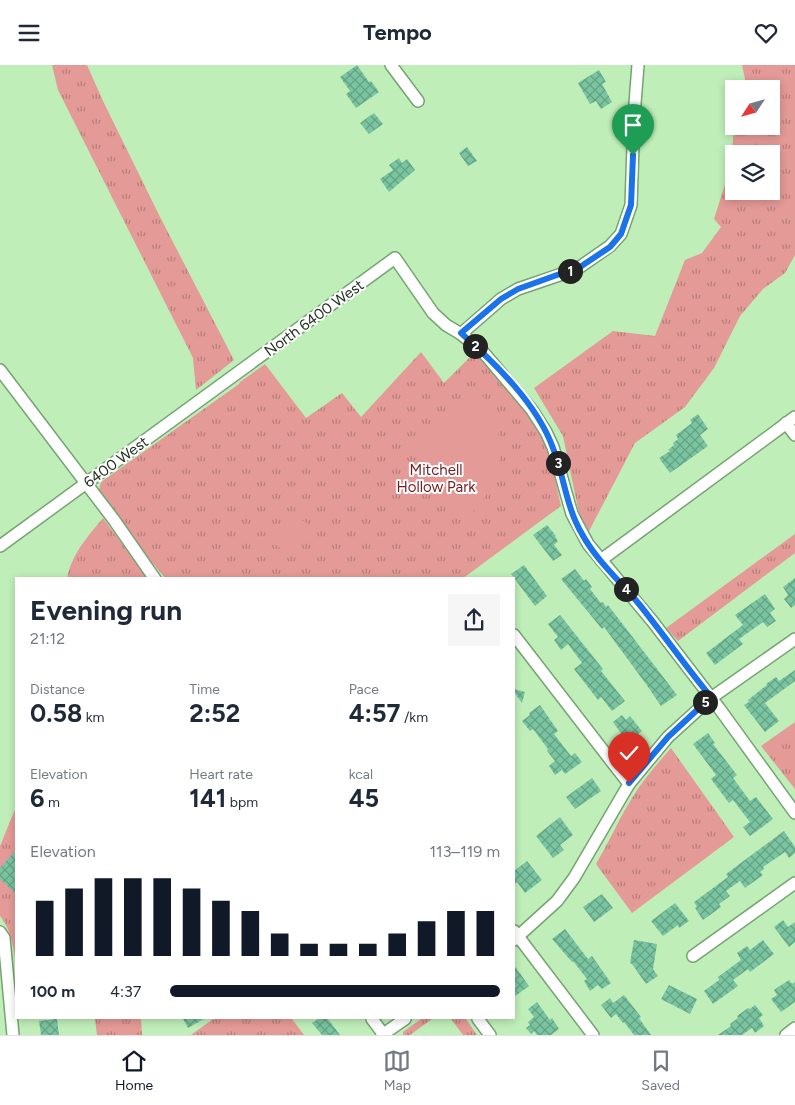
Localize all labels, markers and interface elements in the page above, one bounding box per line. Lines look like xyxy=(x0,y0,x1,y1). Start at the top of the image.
icon: menu xyxy=(15,19,43,47)
text: Tempo xyxy=(363,19,432,46)
icon: heart xyxy=(752,19,780,47)
north arrow xyxy=(725,80,780,135)
map controls xyxy=(725,80,780,200)
pin xyxy=(612,104,654,155)
icon: arrive xyxy=(619,111,647,139)
button: layers xyxy=(725,145,780,200)
pin: 1 xyxy=(558,259,582,283)
text: 1 xyxy=(568,263,573,280)
street label: North 6400 West xyxy=(261,276,367,360)
pin: 2 xyxy=(462,333,488,359)
text: 2 xyxy=(471,338,480,355)
street label: 6400 West xyxy=(80,432,152,491)
pin: 3 xyxy=(546,451,570,475)
text: 3 xyxy=(555,455,562,472)
park label: Mitchell Hollow Park xyxy=(396,461,476,496)
pin: 4 xyxy=(614,577,638,601)
text: 4 xyxy=(622,581,631,598)
text: Evening run xyxy=(30,593,182,627)
button: share xyxy=(448,594,500,646)
text: 21:12 xyxy=(30,629,65,648)
text: Distance xyxy=(30,681,85,698)
text: Time xyxy=(189,681,220,698)
text: Pace xyxy=(349,681,379,698)
pin: 5 xyxy=(692,689,718,715)
text: 5 xyxy=(701,694,710,711)
text: 0.58 xyxy=(30,698,82,728)
text: 2:52 xyxy=(189,698,240,728)
text: 4:57 xyxy=(349,698,400,728)
text: km xyxy=(82,709,104,726)
text: /km xyxy=(400,709,428,726)
pin xyxy=(608,732,650,783)
icon: check xyxy=(615,739,643,767)
text: Elevation xyxy=(30,766,88,783)
text: Heart rate xyxy=(189,766,253,783)
text: kcal xyxy=(349,766,373,783)
text: 6 xyxy=(30,783,45,813)
text: 141 xyxy=(189,783,226,813)
text: 45 xyxy=(349,783,379,813)
text: m xyxy=(45,794,60,811)
text: bpm xyxy=(226,794,258,811)
text: Elevation xyxy=(30,842,96,861)
text: 113–119 m xyxy=(429,842,500,861)
text: 100 m xyxy=(30,982,75,1001)
text: 4:37 xyxy=(110,982,141,1001)
tab: Home xyxy=(115,1047,153,1094)
tab: Map xyxy=(383,1047,411,1094)
tab: Saved xyxy=(641,1047,680,1094)

